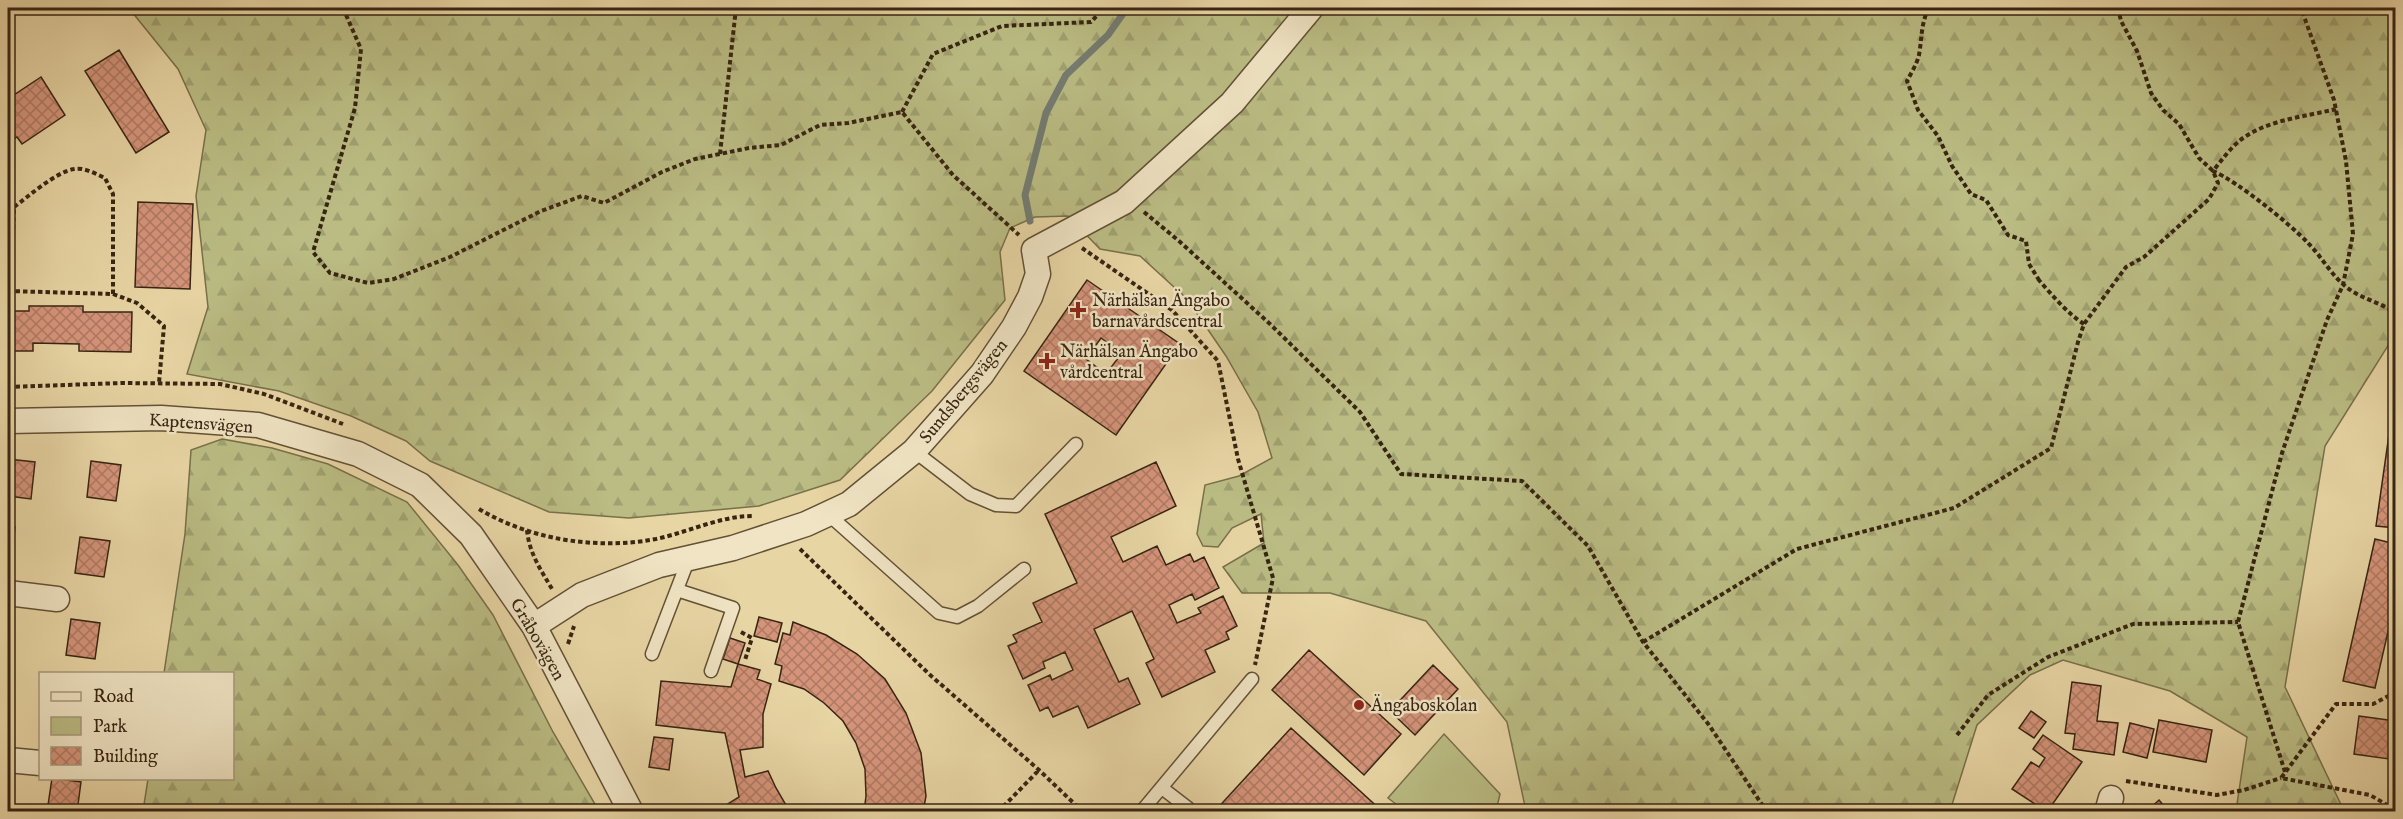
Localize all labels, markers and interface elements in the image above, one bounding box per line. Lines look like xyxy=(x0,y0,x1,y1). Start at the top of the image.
place label: Närhälsan Ängabo barnavårdscentral xyxy=(1092,289,1230,334)
marker: Närhälsan Ängabo barnavårdscentral xyxy=(1069,301,1087,319)
street label: Sundsbergsvägen xyxy=(915,335,1014,449)
place label: Närhälsan Ängabo vårdcentral xyxy=(1060,340,1198,385)
marker: Närhälsan Ängabo vårdcentral xyxy=(1038,352,1056,370)
street label: Kaptensvägen xyxy=(148,409,254,440)
street label: Gråbovägen xyxy=(504,595,570,685)
legend xyxy=(39,672,234,780)
text: Road xyxy=(93,686,134,709)
place label: Ängaboskolan xyxy=(1370,694,1478,718)
marker: Ängaboskolan xyxy=(1352,698,1366,712)
text: Park xyxy=(93,716,128,739)
text: Building xyxy=(93,746,158,769)

